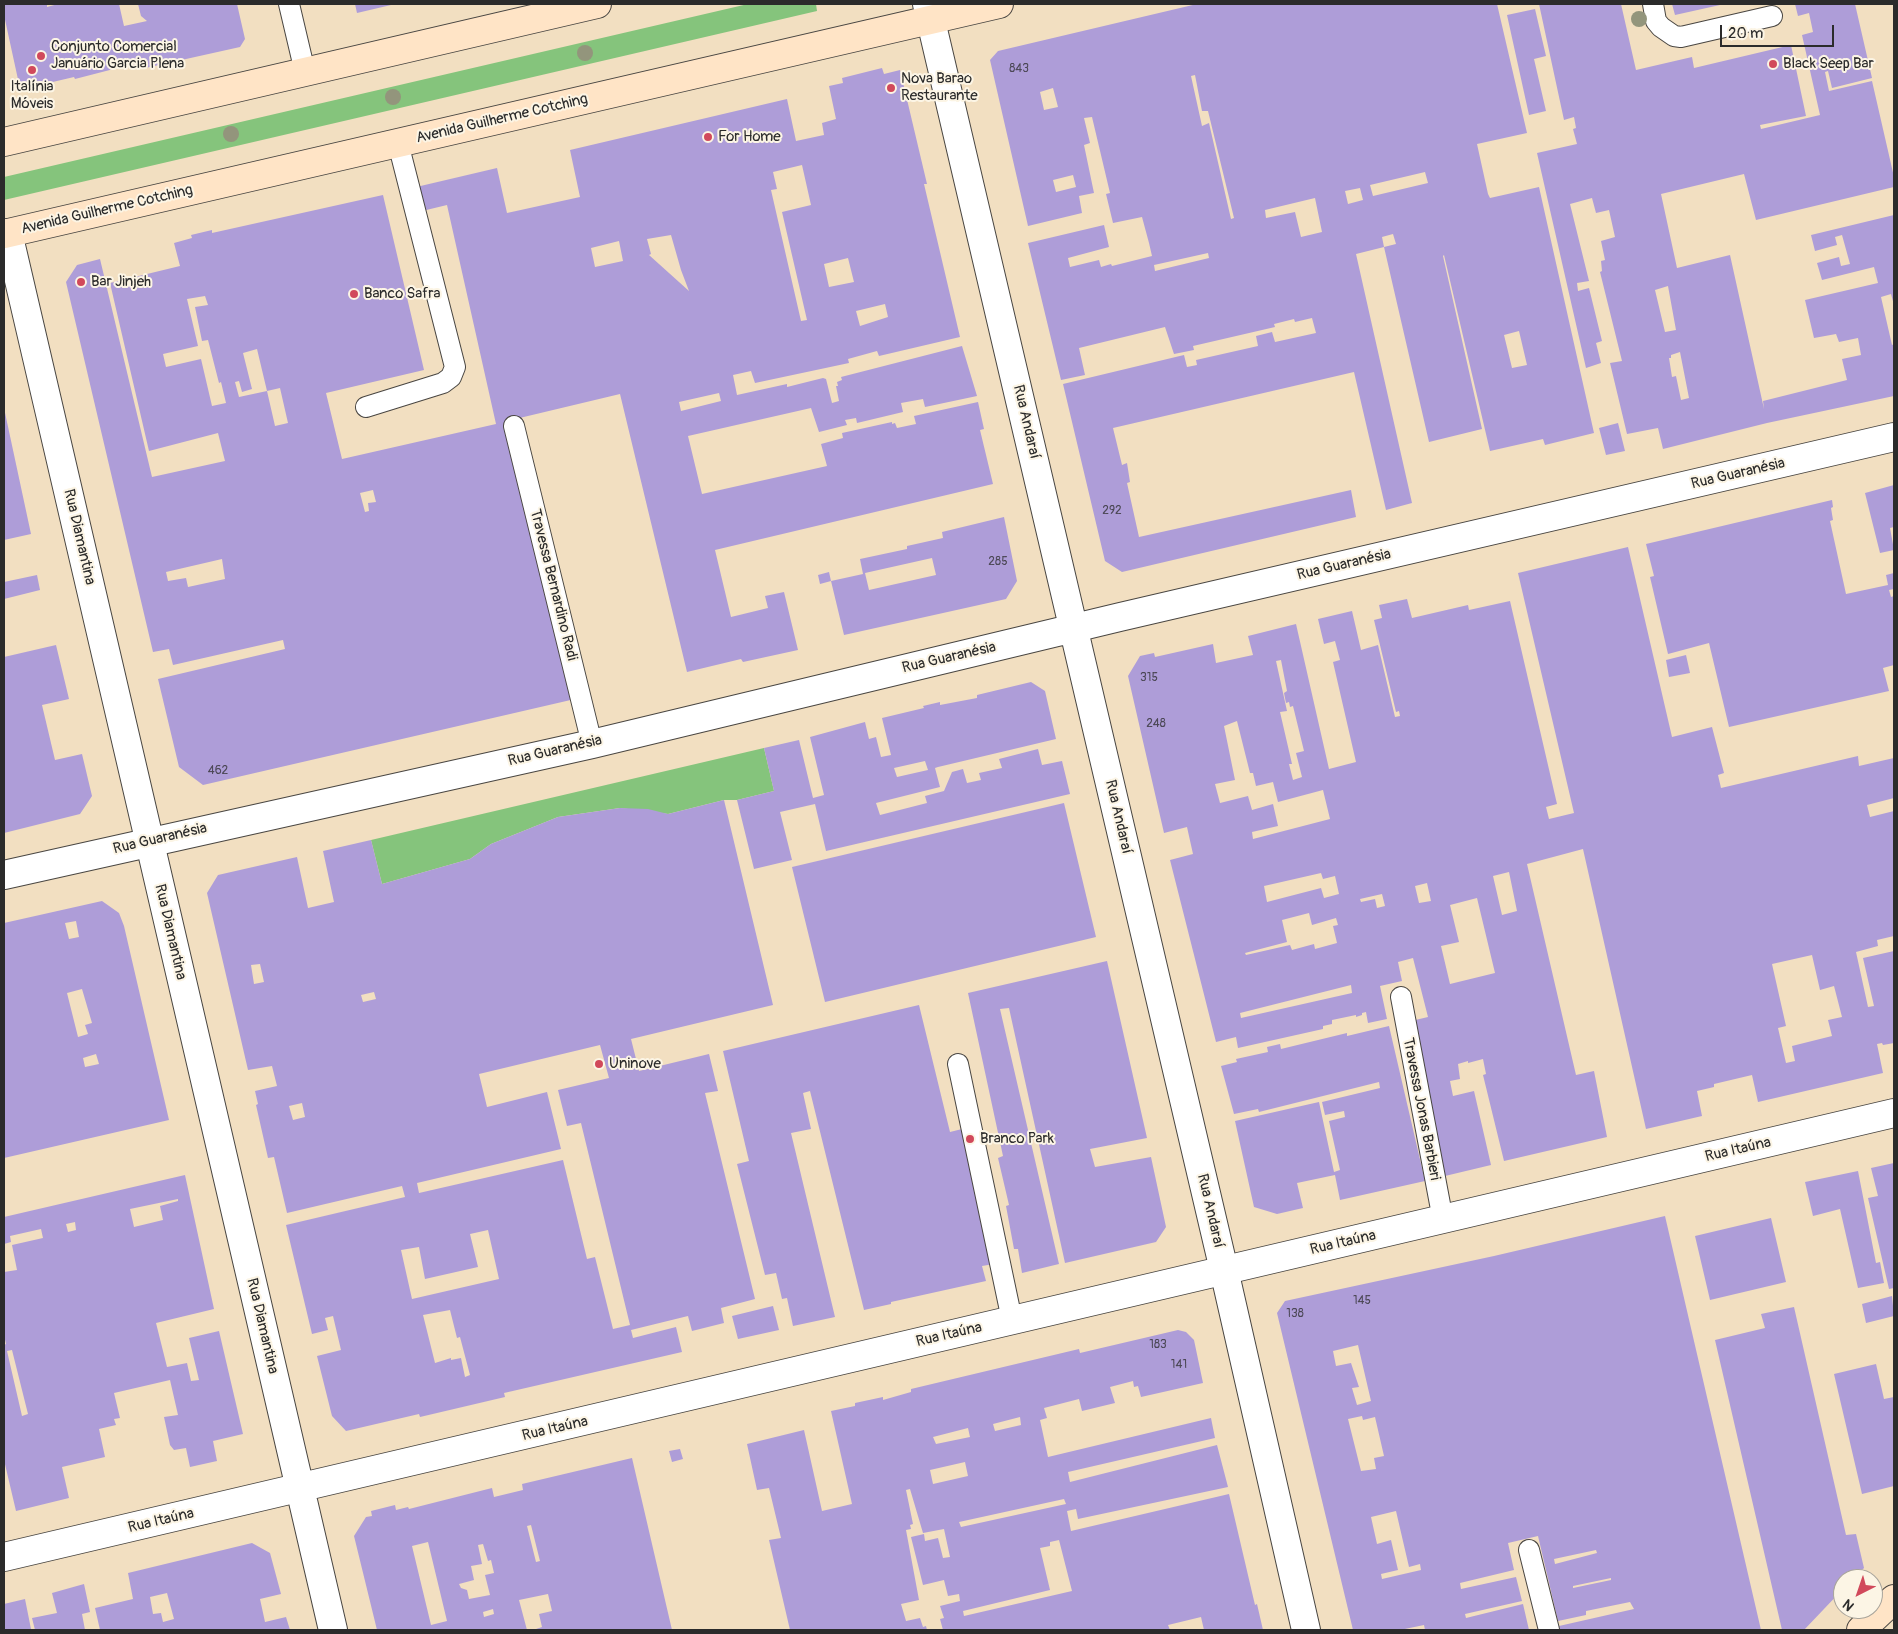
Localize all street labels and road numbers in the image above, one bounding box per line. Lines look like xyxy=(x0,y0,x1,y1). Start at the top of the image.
street label: Avenida Guilherme Cotching xyxy=(414,90,590,148)
street label: Avenida Guilherme Cotching xyxy=(19,181,195,239)
street label: Rua Andaraí xyxy=(1009,383,1043,461)
street label: Rua Guaranésia xyxy=(1689,454,1787,494)
street label: Rua Diamantina xyxy=(59,487,99,587)
street label: Travessa Bernardino Radi xyxy=(525,507,581,663)
street label: Rua Guaranésia xyxy=(1295,545,1393,585)
street label: Rua Guaranésia xyxy=(900,638,998,678)
street label: Rua Guaranésia xyxy=(506,731,604,771)
street label: Rua Andaraí xyxy=(1101,778,1135,856)
street label: Rua Guaranésia xyxy=(111,819,209,859)
street label: Rua Diamantina xyxy=(150,882,190,982)
street label: Travessa Jonas Barbieri xyxy=(1398,1036,1444,1182)
street label: Rua Itaúna xyxy=(1703,1134,1773,1166)
street label: Rua Andaraí xyxy=(1193,1172,1227,1250)
street label: Rua Itaúna xyxy=(1308,1227,1378,1259)
street label: Rua Diamantina xyxy=(242,1276,282,1376)
street label: Rua Itaúna xyxy=(914,1319,984,1351)
street label: Rua Itaúna xyxy=(520,1413,590,1445)
street label: Rua Itaúna xyxy=(126,1505,196,1537)

